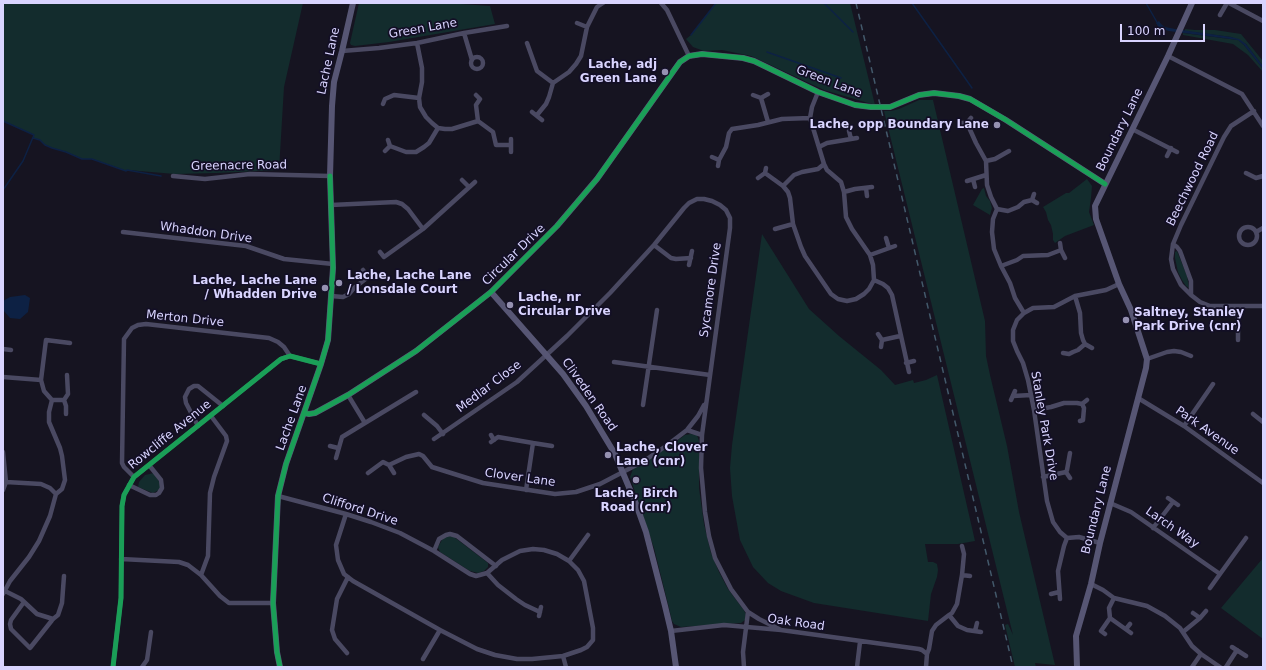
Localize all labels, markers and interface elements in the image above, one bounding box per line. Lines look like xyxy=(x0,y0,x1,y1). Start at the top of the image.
street label: Green Lane xyxy=(388,16,458,42)
scale bar xyxy=(1122,16,1207,42)
text: 100 m xyxy=(1127,24,1165,38)
street label: Lache Lane xyxy=(315,26,343,96)
place label: Lache, adj Green Lane xyxy=(580,58,657,86)
street label: Green Lane xyxy=(794,63,864,101)
marker: Lache, adj Green Lane xyxy=(660,67,670,77)
street label: Boundary Lane xyxy=(1094,86,1146,174)
place label: Lache, opp Boundary Lane xyxy=(810,118,989,132)
marker: Lache, opp Boundary Lane xyxy=(992,120,1002,130)
street label: Beechwood Road xyxy=(1164,129,1222,229)
street label: Greenacre Road xyxy=(191,158,287,174)
street label: Whaddon Drive xyxy=(159,219,253,247)
street label: Circular Drive xyxy=(480,221,548,289)
street label: Sycamore Drive xyxy=(697,242,725,338)
place label: Lache, Lache Lane / Lonsdale Court xyxy=(347,269,471,297)
place label: Lache, Lache Lane / Whadden Drive xyxy=(193,274,317,302)
marker: Lache, Lache Lane / Lonsdale Court xyxy=(334,278,344,288)
marker: Lache, Lache Lane / Whadden Drive xyxy=(320,283,330,293)
place label: Lache, nr Circular Drive xyxy=(518,291,611,319)
marker: Lache, nr Circular Drive xyxy=(505,300,515,310)
place label: Saltney, Stanley Park Drive (cnr) xyxy=(1134,306,1244,334)
street label: Merton Drive xyxy=(145,308,225,330)
marker: Saltney, Stanley Park Drive (cnr) xyxy=(1121,315,1131,325)
street label: Cliveden Road xyxy=(558,356,620,434)
street label: Medlar Close xyxy=(454,358,524,416)
street label: Stanley Park Drive xyxy=(1027,370,1061,482)
street label: Lache Lane xyxy=(274,383,310,453)
street label: Rowcliffe Avenue xyxy=(126,397,214,473)
street label: Park Avenue xyxy=(1172,404,1242,458)
place label: Lache, Clover Lane (cnr) xyxy=(616,441,707,469)
marker: Lache, Clover Lane (cnr) xyxy=(603,450,613,460)
street label: Boundary Lane xyxy=(1079,464,1115,556)
street label: Clover Lane xyxy=(484,466,556,490)
marker: Lache, Birch Road (cnr) xyxy=(631,475,641,485)
place label: Lache, Birch Road (cnr) xyxy=(594,487,678,515)
street label: Clifford Drive xyxy=(320,491,400,529)
street label: Larch Way xyxy=(1142,504,1202,552)
street label: Oak Road xyxy=(766,612,826,634)

